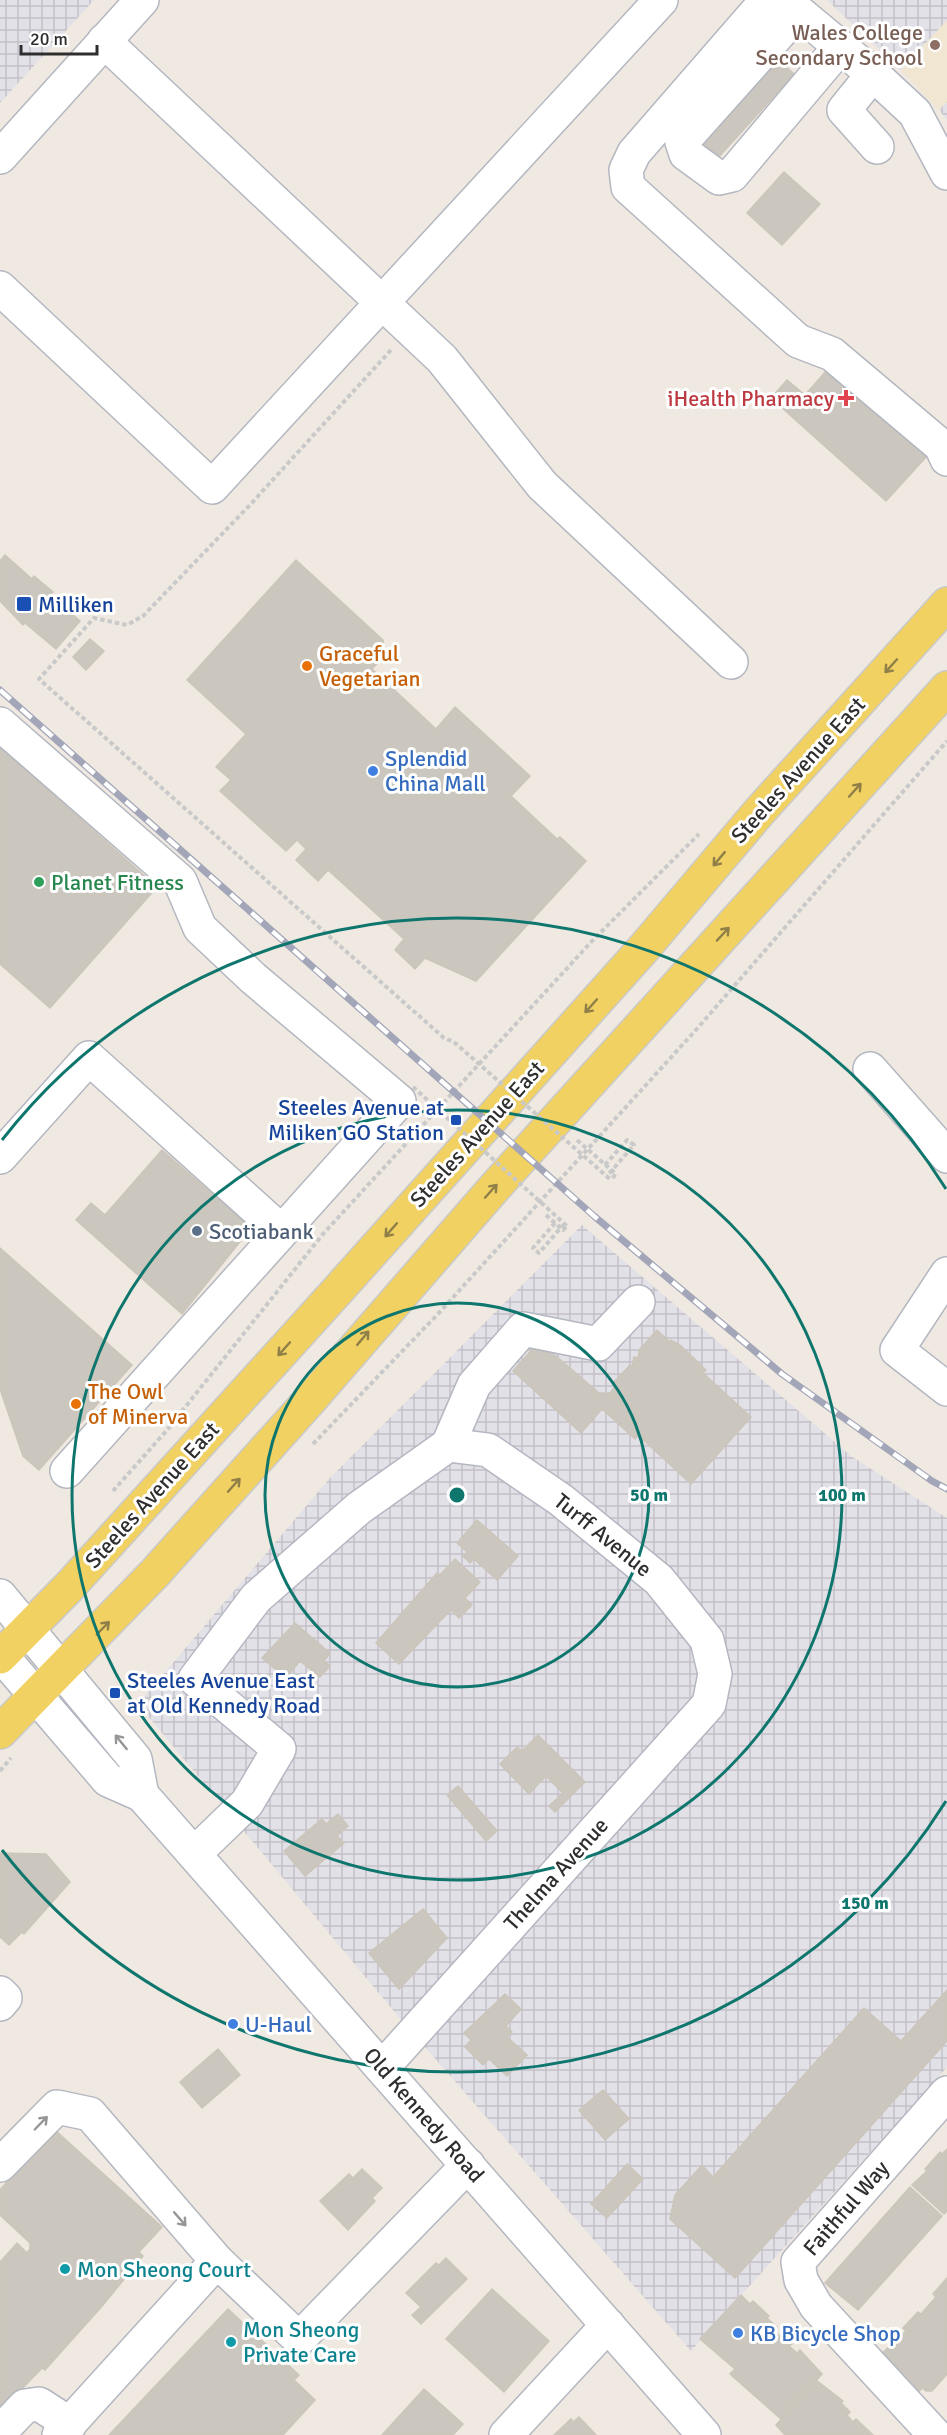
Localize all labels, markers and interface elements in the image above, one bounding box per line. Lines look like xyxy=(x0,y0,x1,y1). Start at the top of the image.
scale bar xyxy=(21,18,98,56)
place label: Wales College Secondary School xyxy=(756,19,923,71)
text: 20 m xyxy=(30,28,68,50)
marker: Wales College Secondary School xyxy=(928,38,942,52)
place label: iHealth Pharmacy xyxy=(667,385,835,412)
marker: iHealth Pharmacy xyxy=(839,391,853,405)
place label: Milliken xyxy=(38,591,114,618)
marker: Milliken xyxy=(15,595,33,613)
place label: Graceful Vegetarian xyxy=(319,640,421,692)
marker: Graceful Vegetarian xyxy=(300,659,314,673)
one-way arrow xyxy=(884,659,898,674)
street label: Steeles Avenue East xyxy=(725,691,871,849)
place label: Splendid China Mall xyxy=(385,745,486,797)
marker: Splendid China Mall xyxy=(366,764,380,778)
one-way arrow xyxy=(847,782,862,797)
one-way arrow xyxy=(713,851,726,867)
place label: Planet Fitness xyxy=(51,869,184,896)
marker: Planet Fitness xyxy=(32,875,46,889)
one-way arrow xyxy=(716,926,730,941)
one-way arrow xyxy=(584,998,598,1013)
street label: Steeles Avenue East xyxy=(404,1055,550,1213)
place label: Steeles Avenue at Miliken GO Station xyxy=(268,1094,444,1146)
marker: Steeles Avenue at Miliken GO Station xyxy=(449,1113,463,1127)
one-way arrow xyxy=(484,1184,498,1199)
place label: Scotiabank xyxy=(209,1218,313,1245)
one-way arrow xyxy=(385,1221,399,1237)
marker: Scotiabank xyxy=(190,1224,204,1238)
one-way arrow xyxy=(356,1331,370,1346)
one-way arrow xyxy=(277,1342,292,1357)
place label: The Owl of Minerva xyxy=(88,1378,188,1430)
marker: The Owl of Minerva xyxy=(69,1397,83,1411)
street label: Steeles Avenue East xyxy=(79,1416,225,1574)
one-way arrow xyxy=(227,1477,241,1492)
text: 50 m xyxy=(630,1484,668,1506)
text: 100 m xyxy=(818,1484,866,1506)
centre of rings xyxy=(447,1485,467,1505)
street label: Turff Avenue xyxy=(549,1488,657,1582)
one-way arrow xyxy=(95,1621,110,1636)
place label: Steeles Avenue East at Old Kennedy Road xyxy=(127,1667,320,1719)
marker: Steeles Avenue East at Old Kennedy Road xyxy=(108,1686,122,1700)
one-way arrow xyxy=(115,1735,128,1751)
street label: Thelma Avenue xyxy=(498,1812,614,1936)
text: 150 m xyxy=(841,1892,889,1914)
place label: U-Haul xyxy=(245,2011,312,2038)
marker: U-Haul xyxy=(226,2017,240,2031)
street label: Old Kennedy Road xyxy=(358,2042,490,2188)
one-way arrow xyxy=(34,2116,48,2131)
street label: Faithful Way xyxy=(797,2154,895,2261)
one-way arrow xyxy=(174,2211,187,2227)
place label: Mon Sheong Court xyxy=(77,2256,251,2283)
marker: Mon Sheong Court xyxy=(58,2262,72,2276)
place label: Mon Sheong Private Care xyxy=(243,2316,359,2368)
place label: KB Bicycle Shop xyxy=(750,2320,901,2347)
marker: KB Bicycle Shop xyxy=(731,2326,745,2340)
marker: Mon Sheong Private Care xyxy=(224,2335,238,2349)

